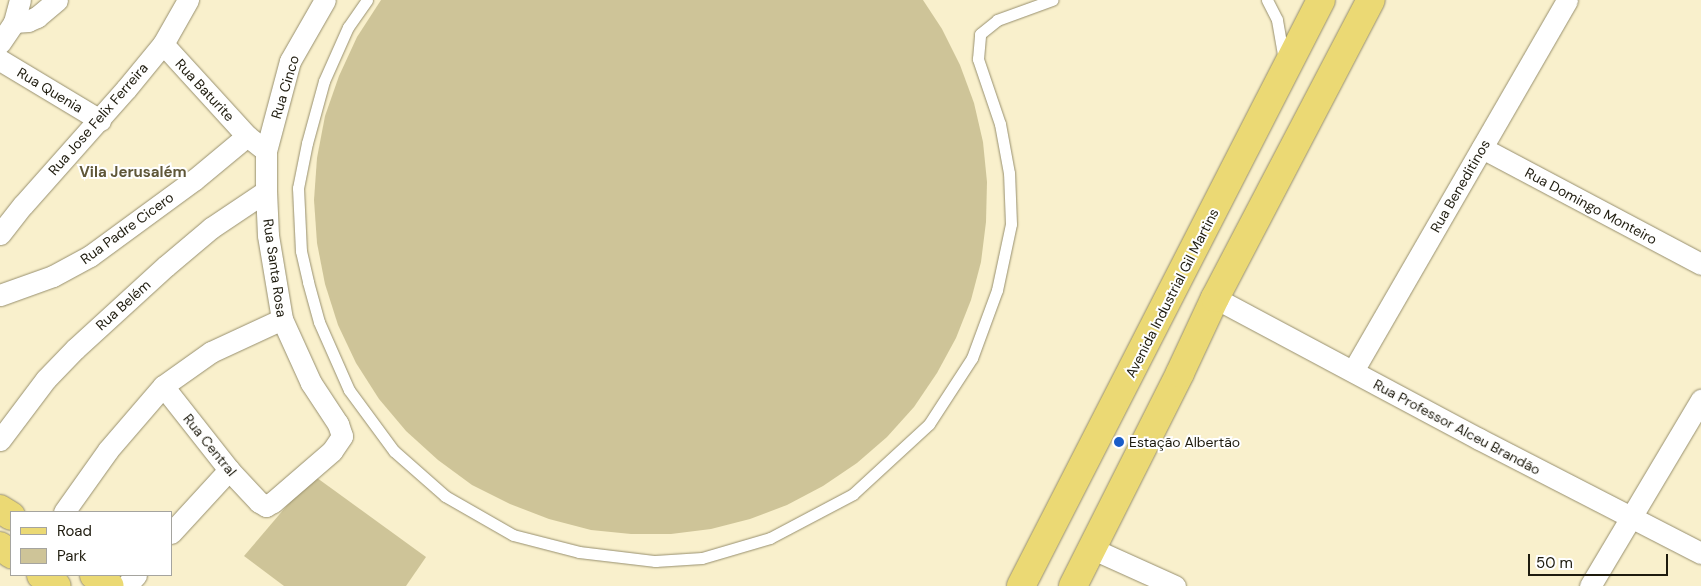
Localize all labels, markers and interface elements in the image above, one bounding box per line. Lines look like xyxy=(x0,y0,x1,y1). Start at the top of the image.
street label: Rua Cinco xyxy=(267,53,303,121)
street label: Rua Baturite xyxy=(172,55,238,125)
street label: Rua Jose Felix Ferreira xyxy=(45,59,151,179)
street label: Rua Quenia xyxy=(14,64,86,116)
street label: Rua Beneditinos xyxy=(1427,137,1493,235)
district label: Vila Jerusalém xyxy=(79,164,187,182)
street label: Rua Domingo Monteiro xyxy=(1522,164,1660,248)
street label: Rua Padre Cicero xyxy=(77,189,177,267)
street label: Avenida Industrial Gil Martins xyxy=(1122,206,1222,380)
street label: Rua Santa Rosa xyxy=(260,218,290,318)
street label: Rua Belém xyxy=(92,276,154,334)
street label: Rua Professor Alceu Brandão xyxy=(1371,376,1543,478)
street label: Rua Central xyxy=(180,411,240,479)
place label: Estação Albertão xyxy=(1129,434,1240,450)
marker: Estação Albertão xyxy=(1113,436,1125,448)
legend xyxy=(10,511,172,576)
text: Road xyxy=(57,521,92,541)
scale bar xyxy=(1531,544,1671,576)
text: Park xyxy=(57,546,87,566)
text: 50 m xyxy=(1536,553,1573,573)

